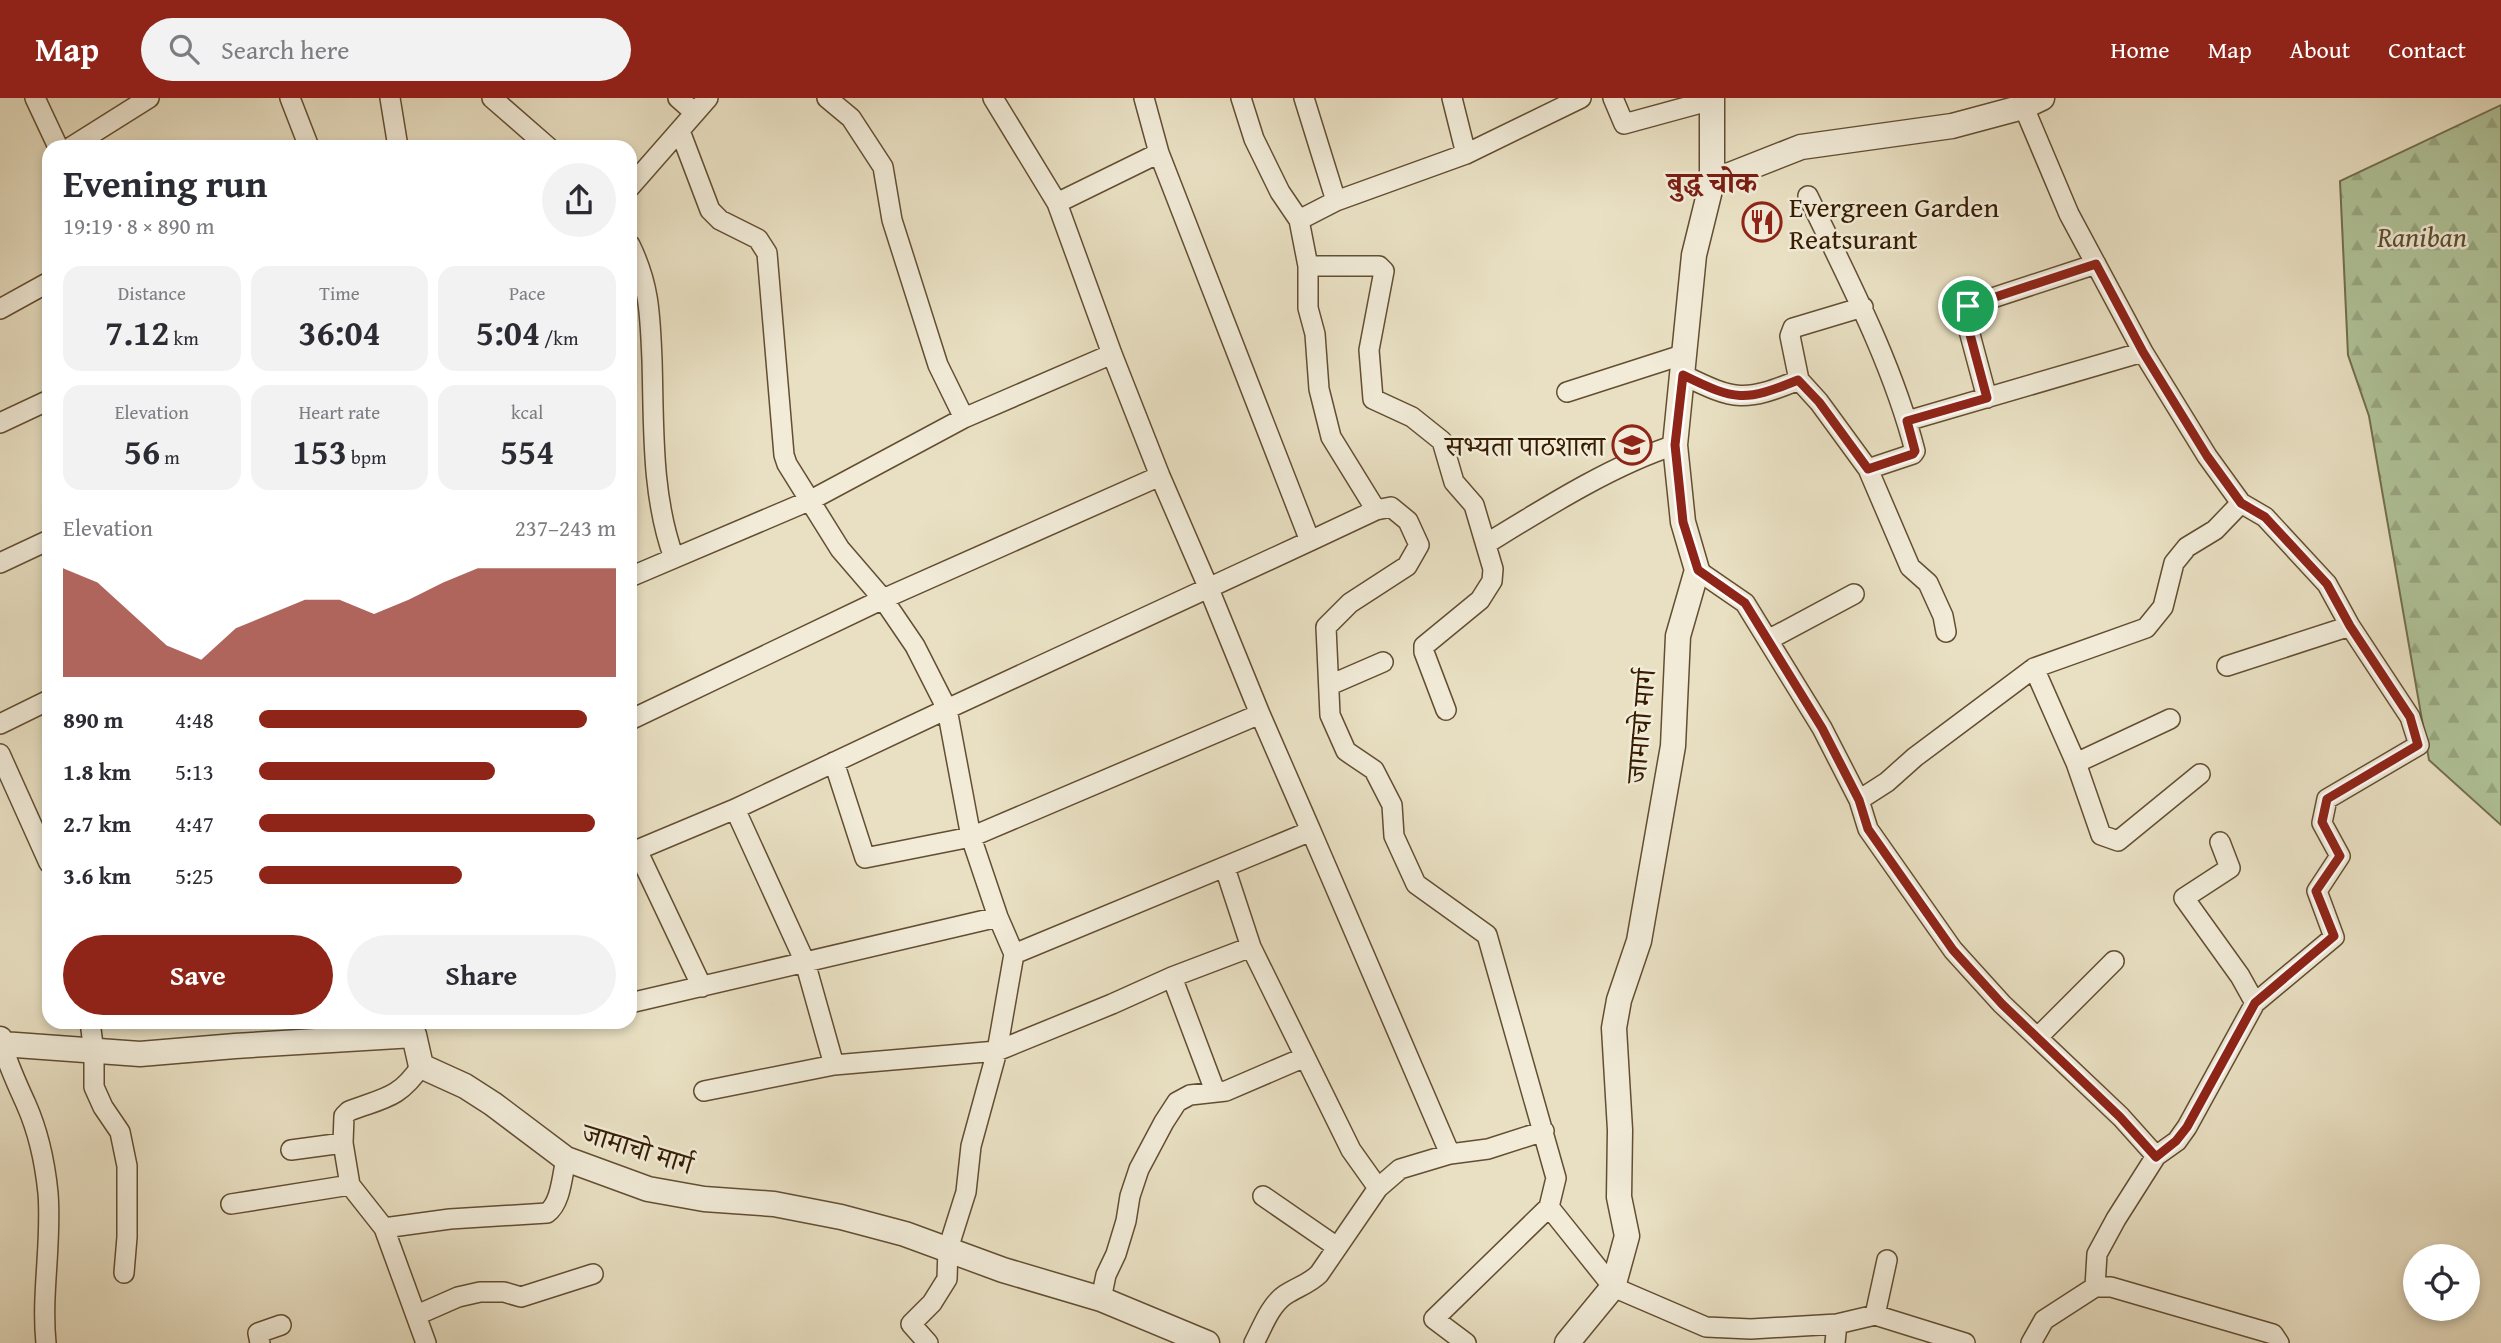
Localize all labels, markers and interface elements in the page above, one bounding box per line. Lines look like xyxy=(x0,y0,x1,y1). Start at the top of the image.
search box xyxy=(141,18,631,81)
text: Map xyxy=(35,25,99,73)
icon: search xyxy=(165,30,203,68)
text: Search here xyxy=(221,30,349,69)
text: Home xyxy=(2111,32,2170,67)
text: Map xyxy=(2208,32,2252,67)
text: About xyxy=(2290,32,2350,67)
text: Contact xyxy=(2388,32,2466,67)
text: Evening run xyxy=(63,155,267,211)
district label: बुद्ध चोक xyxy=(1665,160,1759,204)
button: share xyxy=(542,163,616,237)
place label: Evergreen Garden Reatsurant xyxy=(1789,186,1999,259)
restaurant icon: Evergreen Garden Reatsurant xyxy=(1741,201,1783,243)
text: 19:19 · 8 × 890 m xyxy=(63,209,215,242)
park label: Raniban xyxy=(2376,216,2467,257)
pin xyxy=(1938,276,1998,336)
text: Distance xyxy=(118,279,186,307)
text: Time xyxy=(319,279,360,307)
text: Pace xyxy=(509,279,545,307)
icon: arrive xyxy=(1949,287,1987,325)
text: 7.12 xyxy=(105,307,169,358)
text: 36:04 xyxy=(298,307,381,358)
text: 5:04 xyxy=(476,307,540,358)
text: km xyxy=(169,324,199,352)
text: /km xyxy=(540,324,578,352)
text: Elevation xyxy=(115,398,189,426)
text: Heart rate xyxy=(299,398,380,426)
text: kcal xyxy=(511,398,543,426)
school or university icon: सभ्यता पाठशाला xyxy=(1611,424,1653,466)
place label: सभ्यता पाठशाला xyxy=(1443,425,1607,466)
text: 56 xyxy=(124,426,160,477)
text: 153 xyxy=(292,426,347,477)
text: 554 xyxy=(500,426,554,477)
text: m xyxy=(160,443,180,471)
text: bpm xyxy=(347,443,387,471)
text: Elevation xyxy=(63,511,153,544)
text: 237–243 m xyxy=(515,511,616,544)
street label: जामाचो मार्ग xyxy=(1614,666,1666,787)
text: 890 m xyxy=(63,703,124,736)
text: 4:48 xyxy=(175,703,214,736)
text: 1.8 km xyxy=(63,755,131,788)
text: 5:13 xyxy=(175,755,214,788)
text: 2.7 km xyxy=(63,807,131,840)
text: 4:47 xyxy=(175,807,214,840)
text: 3.6 km xyxy=(63,859,131,892)
text: 5:25 xyxy=(175,859,214,892)
button: Save xyxy=(63,935,333,1015)
button: Share xyxy=(347,935,616,1015)
street label: जामाचो मार्ग xyxy=(575,1111,700,1185)
map controls xyxy=(2403,1244,2480,1321)
button: locate xyxy=(2403,1244,2480,1321)

